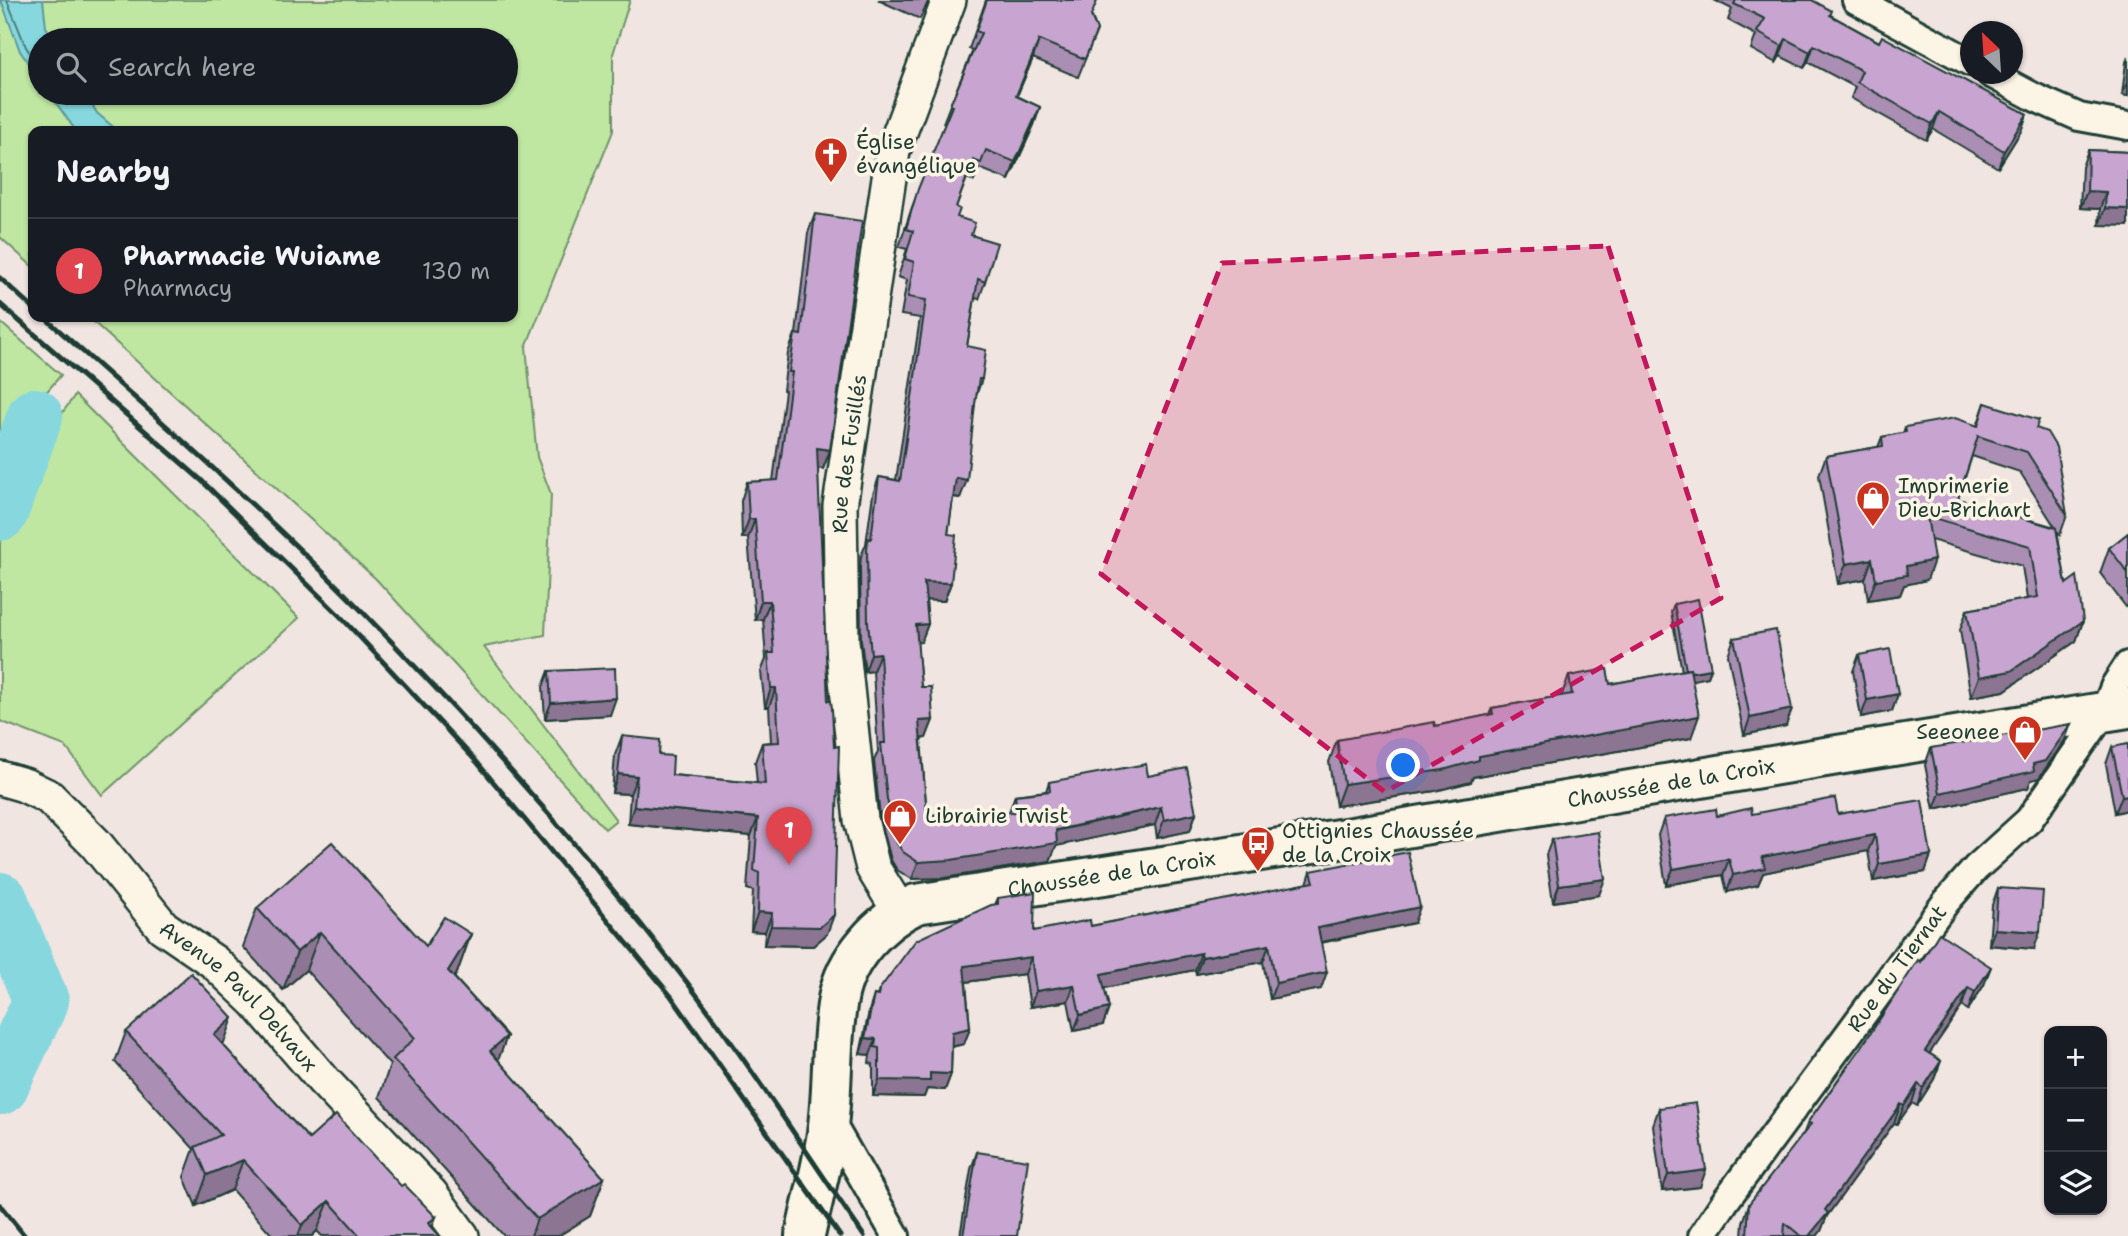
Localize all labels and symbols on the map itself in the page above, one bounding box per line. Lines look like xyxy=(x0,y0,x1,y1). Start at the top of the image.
north arrow xyxy=(1960,21,2023,84)
place label: Église évangélique xyxy=(856,127,977,180)
church icon: Église évangélique xyxy=(812,135,850,184)
street label: Rue des Fusillés xyxy=(826,372,873,534)
place label: Imprimerie Dieu-Brichart xyxy=(1898,472,2031,524)
shop icon: Imprimerie Dieu-Brichart xyxy=(1854,479,1892,528)
shop icon: Seeonee xyxy=(2006,713,2044,762)
place label: Seeonee xyxy=(1916,718,2000,746)
your location xyxy=(1386,748,1420,782)
street label: Chaussée de la Croix xyxy=(1565,752,1777,814)
shop icon: Librairie Twist xyxy=(881,797,919,846)
place label: Librairie Twist xyxy=(925,802,1069,830)
pin: 1 xyxy=(766,807,812,865)
place label: Ottignies Chaussée de la Croix xyxy=(1282,817,1474,869)
bus stop icon: Ottignies Chaussée de la Croix xyxy=(1239,824,1277,873)
street label: Chaussée de la Croix xyxy=(1006,844,1217,904)
street label: Rue du Tiernat xyxy=(1841,899,1953,1038)
street label: Avenue Paul Delvaux xyxy=(154,915,324,1078)

